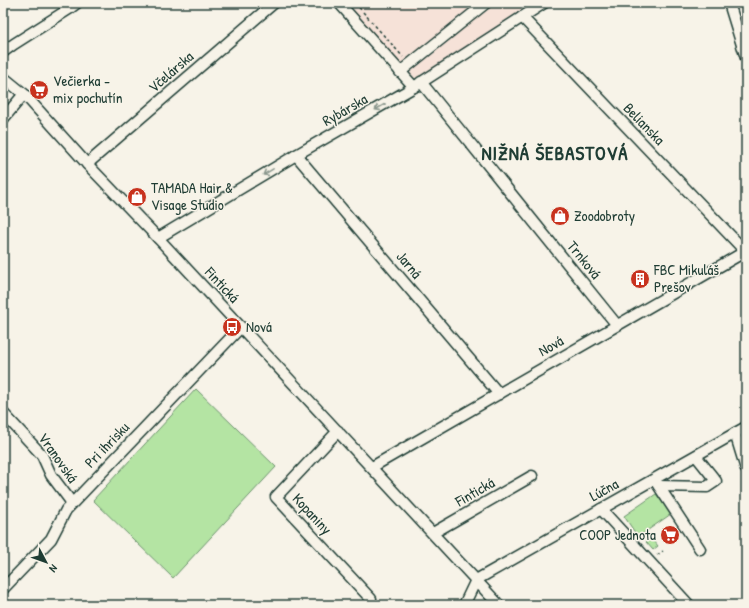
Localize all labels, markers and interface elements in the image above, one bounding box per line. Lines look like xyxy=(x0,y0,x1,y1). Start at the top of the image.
street label: Včelárska xyxy=(144,46,198,97)
place label: Večierka - mix pochutín xyxy=(53,70,123,108)
supermarket icon: Večierka - mix pochutín xyxy=(28,79,50,101)
street label: Rybárska xyxy=(318,88,371,131)
street label: Belianska xyxy=(619,98,670,150)
one-way arrow xyxy=(374,103,386,111)
district label: NIŽNÁ ŠEBASTOVÁ xyxy=(481,140,629,166)
one-way arrow xyxy=(262,169,274,177)
place label: TAMADA Hair & Visage Studio xyxy=(151,177,233,215)
shop icon: TAMADA Hair & Visage Studio xyxy=(126,186,148,208)
shop icon: Zoodobroty xyxy=(549,205,571,227)
place label: Zoodobroty xyxy=(574,205,635,226)
street label: Trnková xyxy=(562,236,606,283)
street label: Jarná xyxy=(392,246,427,283)
place label: FBC Mikuláš Prešov xyxy=(653,259,719,297)
street label: Fintická xyxy=(200,261,245,307)
building icon: FBC Mikuláš Prešov xyxy=(629,268,651,290)
bus stop icon: Nová xyxy=(221,316,243,338)
place label: Nová xyxy=(246,316,272,337)
street label: Nová xyxy=(534,330,567,361)
street label: Pri ihrisku xyxy=(79,417,134,472)
street label: Vranovská xyxy=(34,428,83,487)
street label: Fintická xyxy=(450,472,498,512)
street label: Lúčna xyxy=(586,473,622,506)
street label: Kopaniny xyxy=(288,488,337,539)
place label: COOP Jednota xyxy=(579,524,656,545)
supermarket icon: COOP Jednota xyxy=(659,524,681,546)
north arrow xyxy=(26,542,66,582)
text: N xyxy=(46,562,61,575)

